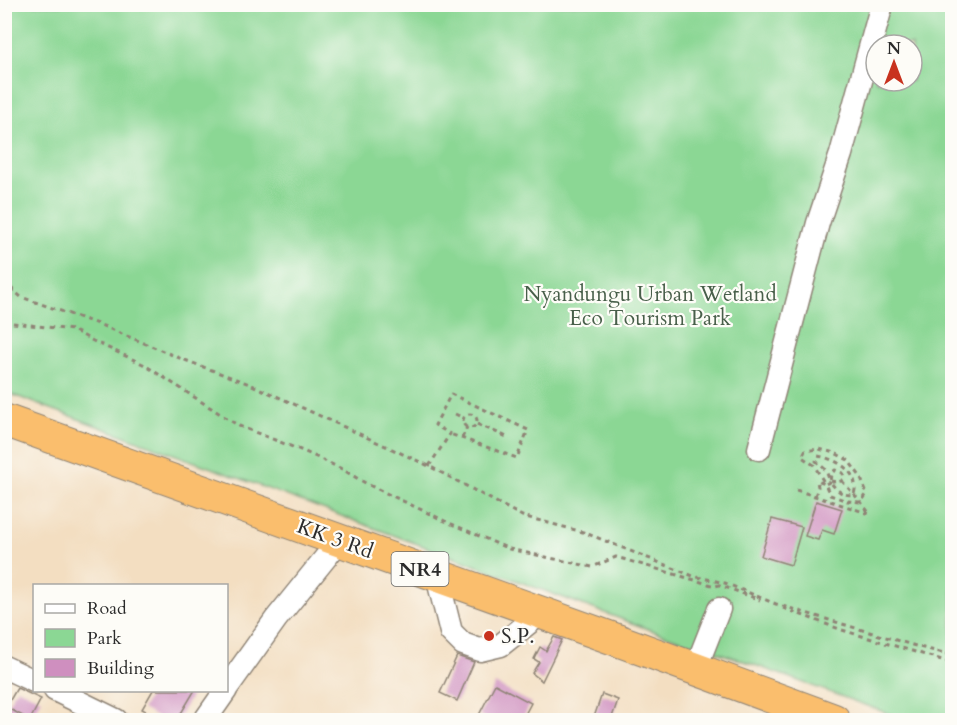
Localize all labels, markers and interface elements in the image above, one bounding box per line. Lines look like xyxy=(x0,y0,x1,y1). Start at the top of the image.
north arrow xyxy=(864,33,924,93)
text: N xyxy=(887,38,901,60)
park label: Nyandungu Urban Wetland Eco Tourism Park xyxy=(523,280,777,333)
street label: KK 3 Rd xyxy=(293,512,377,566)
road number: NR4 xyxy=(392,552,448,586)
legend xyxy=(33,584,228,692)
text: Road xyxy=(87,596,127,621)
place label: S.P. xyxy=(501,622,535,651)
text: Park xyxy=(87,626,122,651)
marker: S.P. xyxy=(482,629,496,643)
text: Building xyxy=(87,656,155,681)

